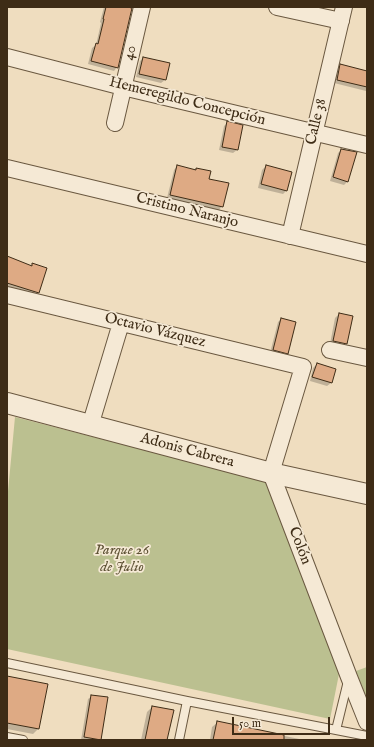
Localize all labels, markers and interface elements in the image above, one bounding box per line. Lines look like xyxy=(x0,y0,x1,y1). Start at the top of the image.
street label: 40 xyxy=(121,44,141,62)
street label: Hemeregildo Concepción xyxy=(107,74,267,130)
street label: Calle 38 xyxy=(303,97,331,147)
street label: Cristino Naranjo xyxy=(134,190,240,232)
street label: Octavio Vázquez xyxy=(103,310,207,352)
street label: Adonis Cabrera xyxy=(138,430,236,472)
street label: Colón xyxy=(284,525,314,567)
park label: Parque 26 de Julio xyxy=(95,542,149,577)
scale bar xyxy=(234,709,332,735)
text: 50 m xyxy=(239,716,261,731)

